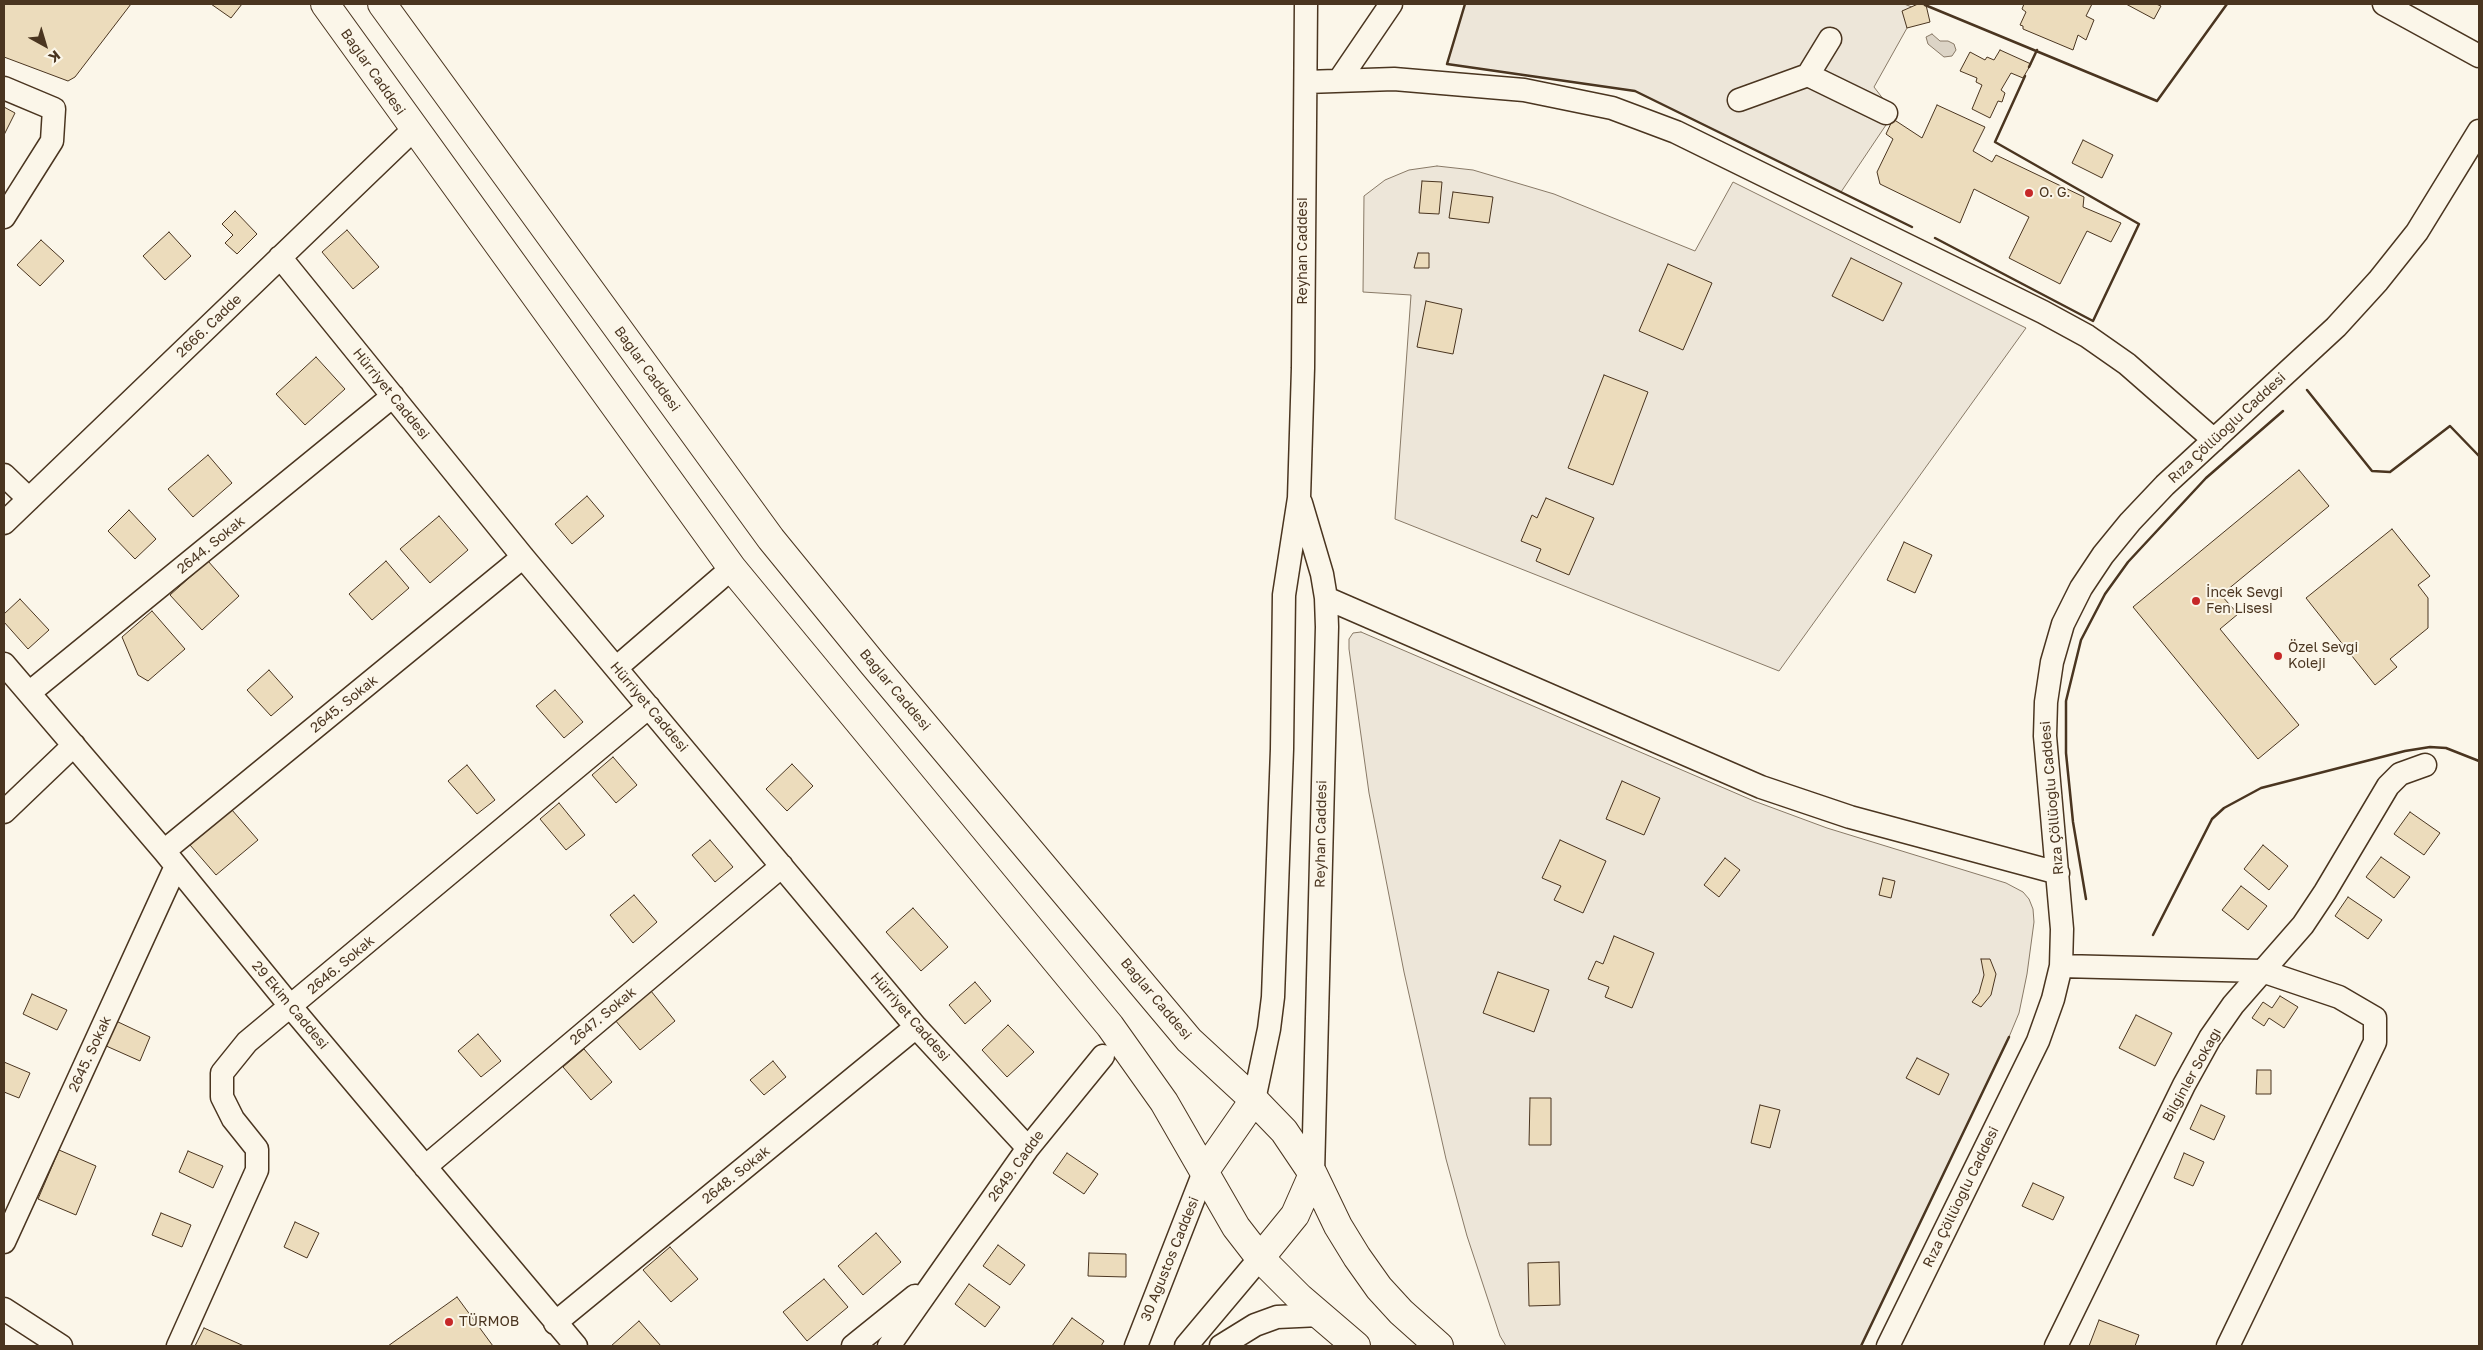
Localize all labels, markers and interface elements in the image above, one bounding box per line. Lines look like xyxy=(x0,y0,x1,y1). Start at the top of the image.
north arrow xyxy=(20,20,70,70)
street label: Bağlar Caddesi xyxy=(337,26,409,118)
text: K xyxy=(45,47,64,67)
place label: O. G. xyxy=(2039,185,2071,201)
marker: O. G. xyxy=(2023,187,2035,199)
street label: Reyhan Caddesi xyxy=(1295,197,1311,305)
street label: 2666. Cadde xyxy=(173,291,245,361)
street label: Bağlar Caddesi xyxy=(610,323,684,415)
street label: Hürriyet Caddesi xyxy=(349,345,433,443)
street label: Rıza Çöllüoğlu Caddesi xyxy=(2165,369,2289,487)
street label: 2644. Sokak xyxy=(174,513,248,577)
place label: İncek Sevgi Fen Lisesi xyxy=(2206,585,2283,618)
marker: İncek Sevgi Fen Lisesi xyxy=(2190,595,2202,607)
place label: Özel Sevgi Koleji xyxy=(2288,640,2358,672)
street label: Bağlar Caddesi xyxy=(856,646,934,734)
marker: Özel Sevgi Koleji xyxy=(2272,650,2284,662)
street label: Hürriyet Caddesi xyxy=(606,659,692,755)
street label: 2645. Sokak xyxy=(307,672,381,736)
street label: Rıza Çöllüoğlu Caddesi xyxy=(2037,720,2067,876)
street label: Reyhan Caddesi xyxy=(1312,780,1330,888)
street label: 2646. Sokak xyxy=(304,932,378,998)
street label: Bağlar Caddesi xyxy=(1117,955,1195,1043)
street label: 29 Ekim Caddesi xyxy=(248,957,332,1053)
street label: Hürriyet Caddesi xyxy=(867,969,953,1065)
street label: 2647. Sokak xyxy=(566,983,640,1049)
street label: 2645. Sokak xyxy=(65,1013,115,1095)
street label: Bilginler Sokağı xyxy=(2159,1025,2225,1125)
street label: Rıza Çöllüoğlu Caddesi xyxy=(1920,1124,2002,1270)
street label: 2649. Cadde xyxy=(984,1127,1048,1205)
street label: 2648. Sokak xyxy=(699,1143,773,1207)
street label: 30 Ağustos Caddesi xyxy=(1137,1194,1203,1324)
place label: TÜRMOB xyxy=(459,1314,519,1330)
marker: TÜRMOB xyxy=(443,1316,455,1328)

